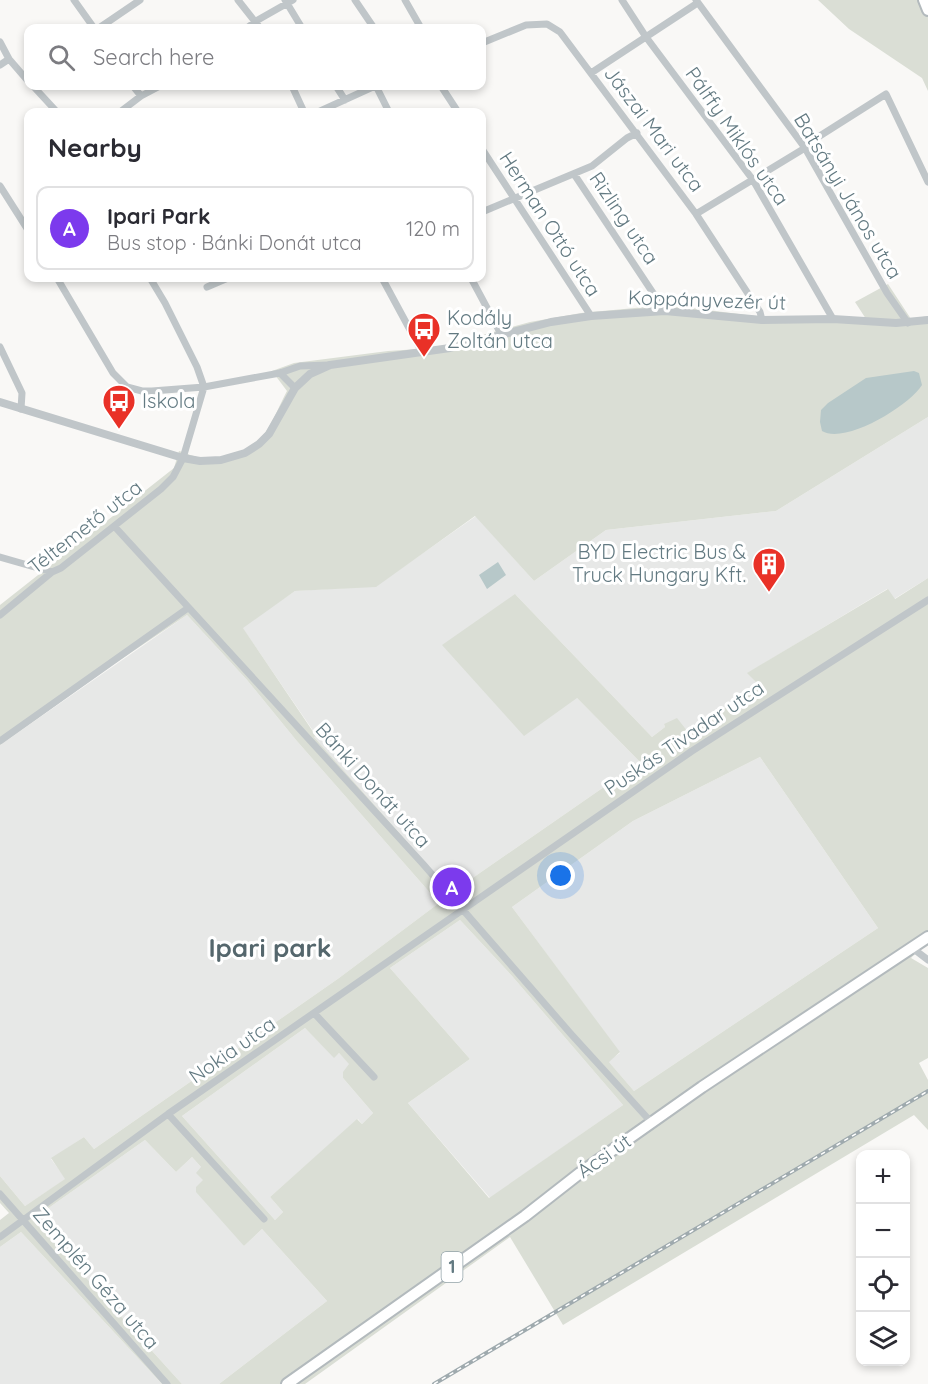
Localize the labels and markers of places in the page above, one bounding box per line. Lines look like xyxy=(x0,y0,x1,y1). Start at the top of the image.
place label: Kodály Zoltán utca xyxy=(447,305,553,353)
bus stop icon: Kodály Zoltán utca xyxy=(406,311,442,358)
bus stop icon: Iskola xyxy=(101,383,137,430)
place label: Iskola xyxy=(142,388,195,413)
place label: BYD Electric Bus & Truck Hungary Kft. xyxy=(572,539,746,587)
building icon: BYD Electric Bus & Truck Hungary Kft. xyxy=(751,546,787,593)
pin: A xyxy=(432,864,472,910)

